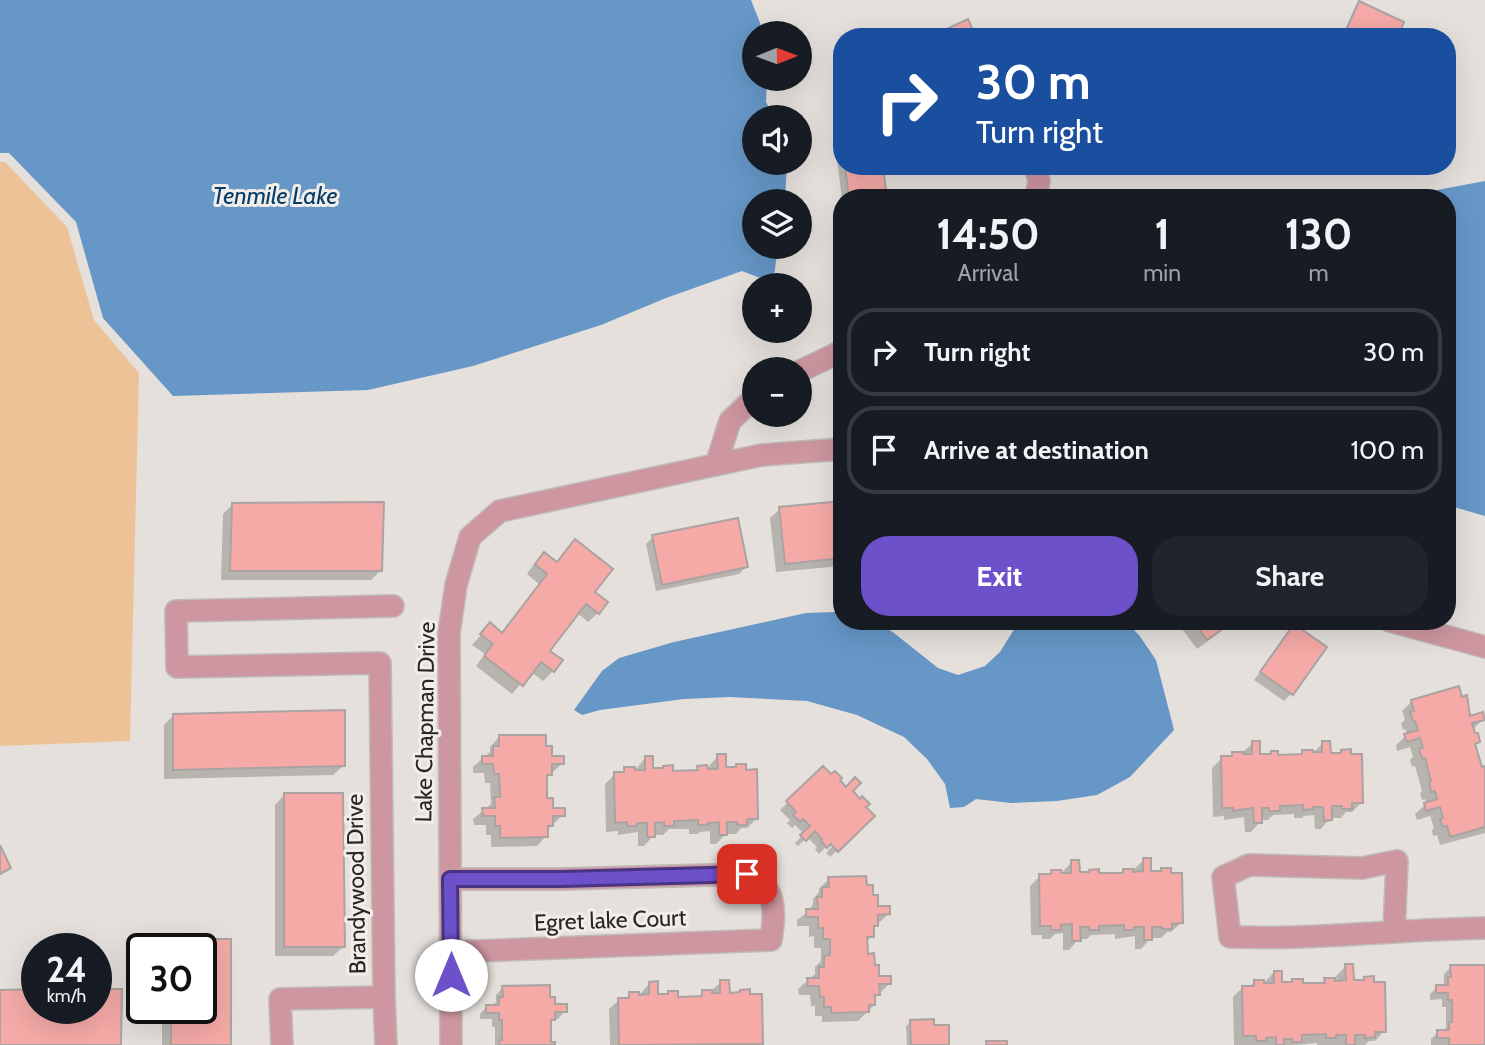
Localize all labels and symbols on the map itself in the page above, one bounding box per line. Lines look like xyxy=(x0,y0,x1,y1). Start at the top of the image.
north arrow xyxy=(742,21,812,91)
water label: Tenmile Lake xyxy=(213,181,337,210)
street label: Lake Chapman Drive xyxy=(409,621,441,823)
street label: Brandywood Drive xyxy=(340,793,372,974)
pin xyxy=(717,844,777,904)
street label: Egret lake Court xyxy=(533,903,687,937)
speed limit sign: 30 xyxy=(126,933,217,1024)
position arrow xyxy=(414,938,488,1012)

